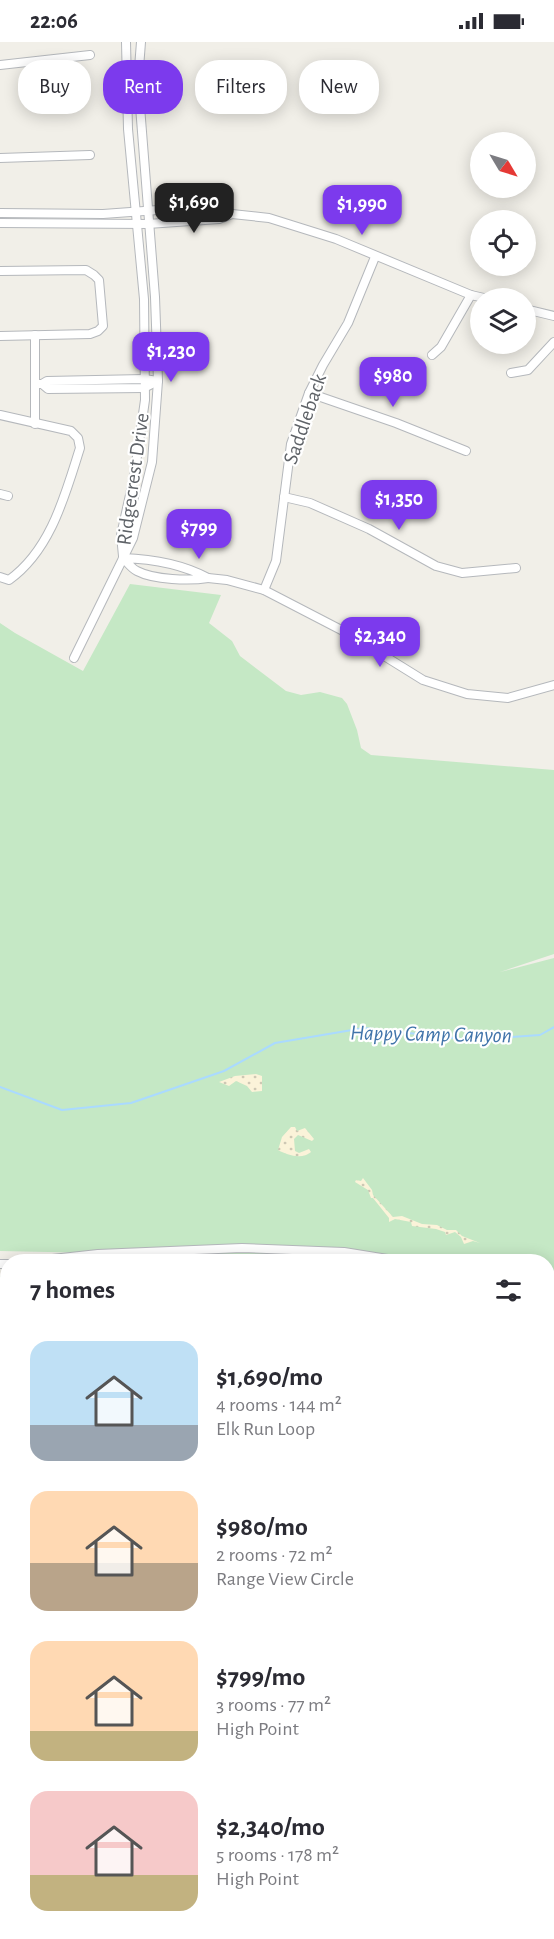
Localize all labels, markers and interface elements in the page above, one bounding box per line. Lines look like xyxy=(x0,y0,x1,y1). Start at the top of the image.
text: 22:06 xyxy=(30,10,78,32)
chip: Buy xyxy=(18,60,91,114)
chip: Rent xyxy=(103,60,183,114)
chip: Filters xyxy=(195,60,287,114)
chip: New xyxy=(299,60,379,114)
north arrow xyxy=(470,132,536,198)
map controls xyxy=(470,132,536,354)
pin: $1,690 xyxy=(145,183,243,234)
pin: $1,990 xyxy=(313,185,411,236)
text: $1,690 xyxy=(169,192,219,212)
text: $1,990 xyxy=(337,194,387,214)
button: locate xyxy=(470,210,536,276)
button: layers xyxy=(470,288,536,354)
pin: $1,230 xyxy=(122,332,220,383)
text: $1,230 xyxy=(146,341,196,361)
pin: $980 xyxy=(357,357,429,408)
text: $980 xyxy=(374,366,412,386)
street label: Saddleback xyxy=(280,371,330,467)
street label: Ridgecrest Drive xyxy=(113,411,153,547)
pin: $1,350 xyxy=(350,480,448,531)
text: $1,350 xyxy=(375,489,423,509)
pin: $799 xyxy=(163,509,235,560)
text: $799 xyxy=(181,518,217,538)
pin: $2,340 xyxy=(331,617,429,668)
text: $2,340 xyxy=(354,626,406,646)
water label: Happy Camp Canyon xyxy=(350,1022,512,1047)
icon: filters xyxy=(492,1274,525,1307)
text: 7 homes xyxy=(30,1277,115,1303)
text: $1,690/mo xyxy=(216,1364,323,1390)
icon: home xyxy=(78,1365,150,1437)
text: 4 rooms · 144 m² xyxy=(216,1395,342,1415)
text: Elk Run Loop xyxy=(216,1419,315,1439)
text: $980/mo xyxy=(216,1514,308,1540)
icon: home xyxy=(78,1515,150,1587)
text: 2 rooms · 72 m² xyxy=(216,1545,333,1565)
text: Range View Circle xyxy=(216,1569,354,1589)
text: $799/mo xyxy=(216,1664,305,1690)
icon: home xyxy=(78,1665,150,1737)
text: 3 rooms · 77 m² xyxy=(216,1695,331,1715)
text: High Point xyxy=(216,1719,299,1739)
text: $2,340/mo xyxy=(216,1814,325,1840)
icon: home xyxy=(78,1815,150,1887)
text: 5 rooms · 178 m² xyxy=(216,1845,339,1865)
text: High Point xyxy=(216,1869,299,1889)

